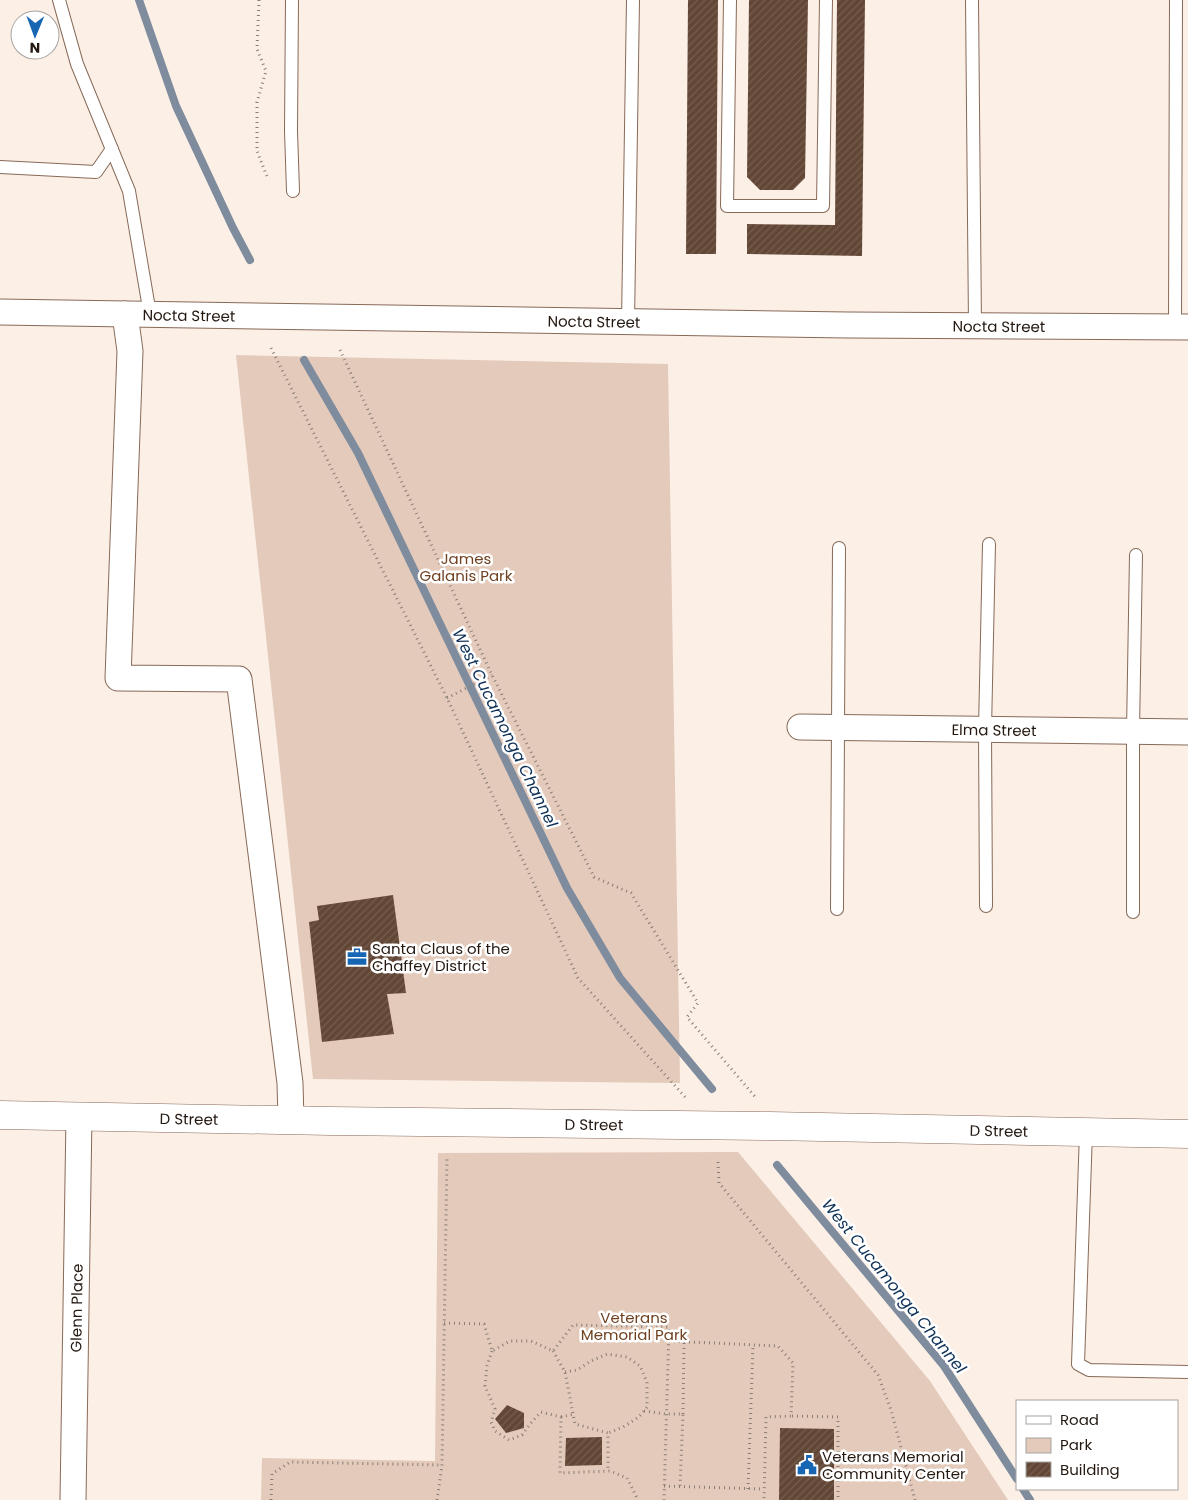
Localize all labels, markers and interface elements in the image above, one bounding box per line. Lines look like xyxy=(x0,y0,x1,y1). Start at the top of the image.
north arrow xyxy=(10,10,60,60)
text: N xyxy=(29,38,40,58)
street label: Nocta Street xyxy=(142,304,236,326)
street label: Nocta Street xyxy=(547,310,641,332)
street label: Nocta Street xyxy=(952,315,1045,337)
park label: James Galanis Park xyxy=(420,548,513,586)
water label: West Cucamonga Channel xyxy=(447,625,563,831)
street label: Elma Street xyxy=(951,718,1037,741)
place label: Santa Claus of the Chaffey District xyxy=(372,938,510,976)
office icon: Santa Claus of the Chaffey District xyxy=(346,946,368,968)
street label: D Street xyxy=(159,1107,218,1129)
street label: D Street xyxy=(565,1113,623,1135)
street label: D Street xyxy=(969,1119,1028,1141)
water label: West Cucamonga Channel xyxy=(816,1194,972,1378)
street label: Glenn Place xyxy=(65,1263,87,1353)
park label: Veterans Memorial Park xyxy=(581,1307,688,1345)
legend xyxy=(1016,1400,1178,1490)
text: Road xyxy=(1060,1409,1099,1430)
text: Park xyxy=(1060,1434,1092,1455)
place label: Veterans Memorial Community Center xyxy=(822,1446,966,1484)
public building icon: Veterans Memorial Community Center xyxy=(796,1454,818,1476)
text: Building xyxy=(1060,1459,1120,1480)

